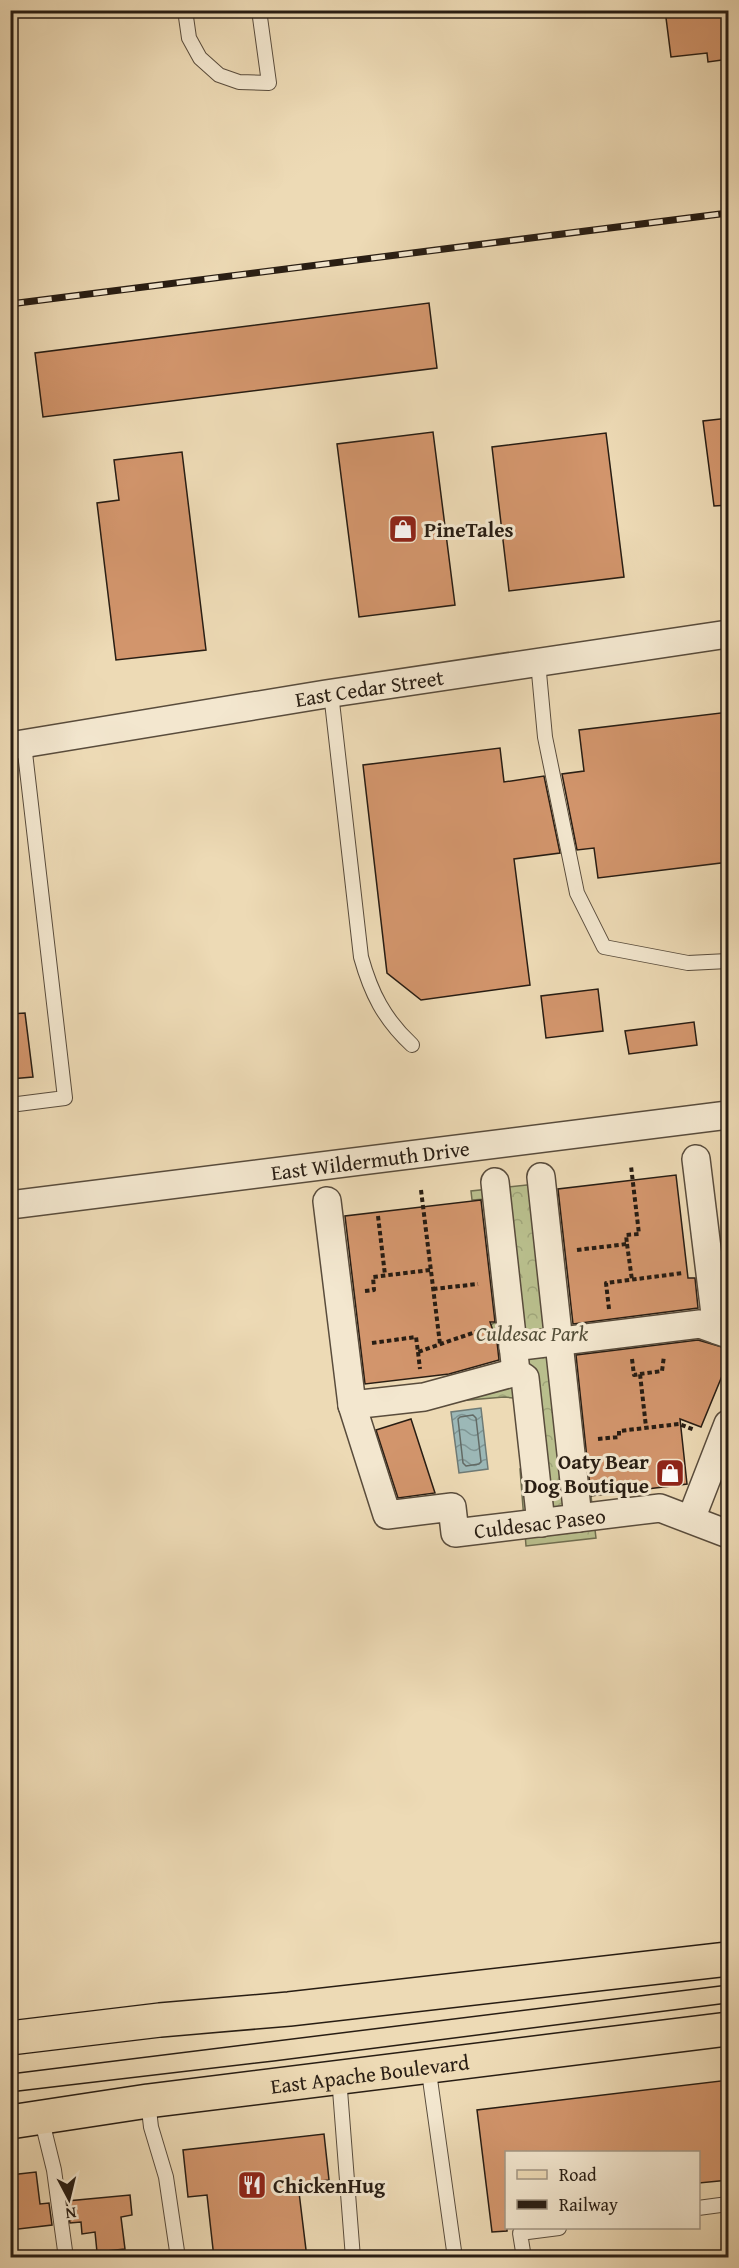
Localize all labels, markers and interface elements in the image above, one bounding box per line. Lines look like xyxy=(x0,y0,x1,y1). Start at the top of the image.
shop icon: PineTales xyxy=(387,513,419,545)
place label: PineTales xyxy=(424,514,514,545)
street label: East Cedar Street xyxy=(293,661,446,714)
street label: East Wildermuth Drive xyxy=(269,1132,471,1188)
park label: Culdesac Park xyxy=(476,1318,588,1349)
place label: Oaty Bear Dog Boutique xyxy=(524,1446,649,1501)
shop icon: Oaty Bear Dog Boutique xyxy=(654,1457,686,1489)
street label: Culdesac Paseo xyxy=(472,1499,607,1546)
street label: East Apache Boulevard xyxy=(269,2046,471,2101)
legend xyxy=(505,2151,700,2229)
text: Road xyxy=(559,2161,597,2188)
north arrow xyxy=(39,2169,99,2229)
restaurant icon: ChickenHug xyxy=(236,2169,268,2201)
place label: ChickenHug xyxy=(273,2170,386,2201)
text: Railway xyxy=(559,2191,618,2218)
text: N xyxy=(64,2201,78,2226)

